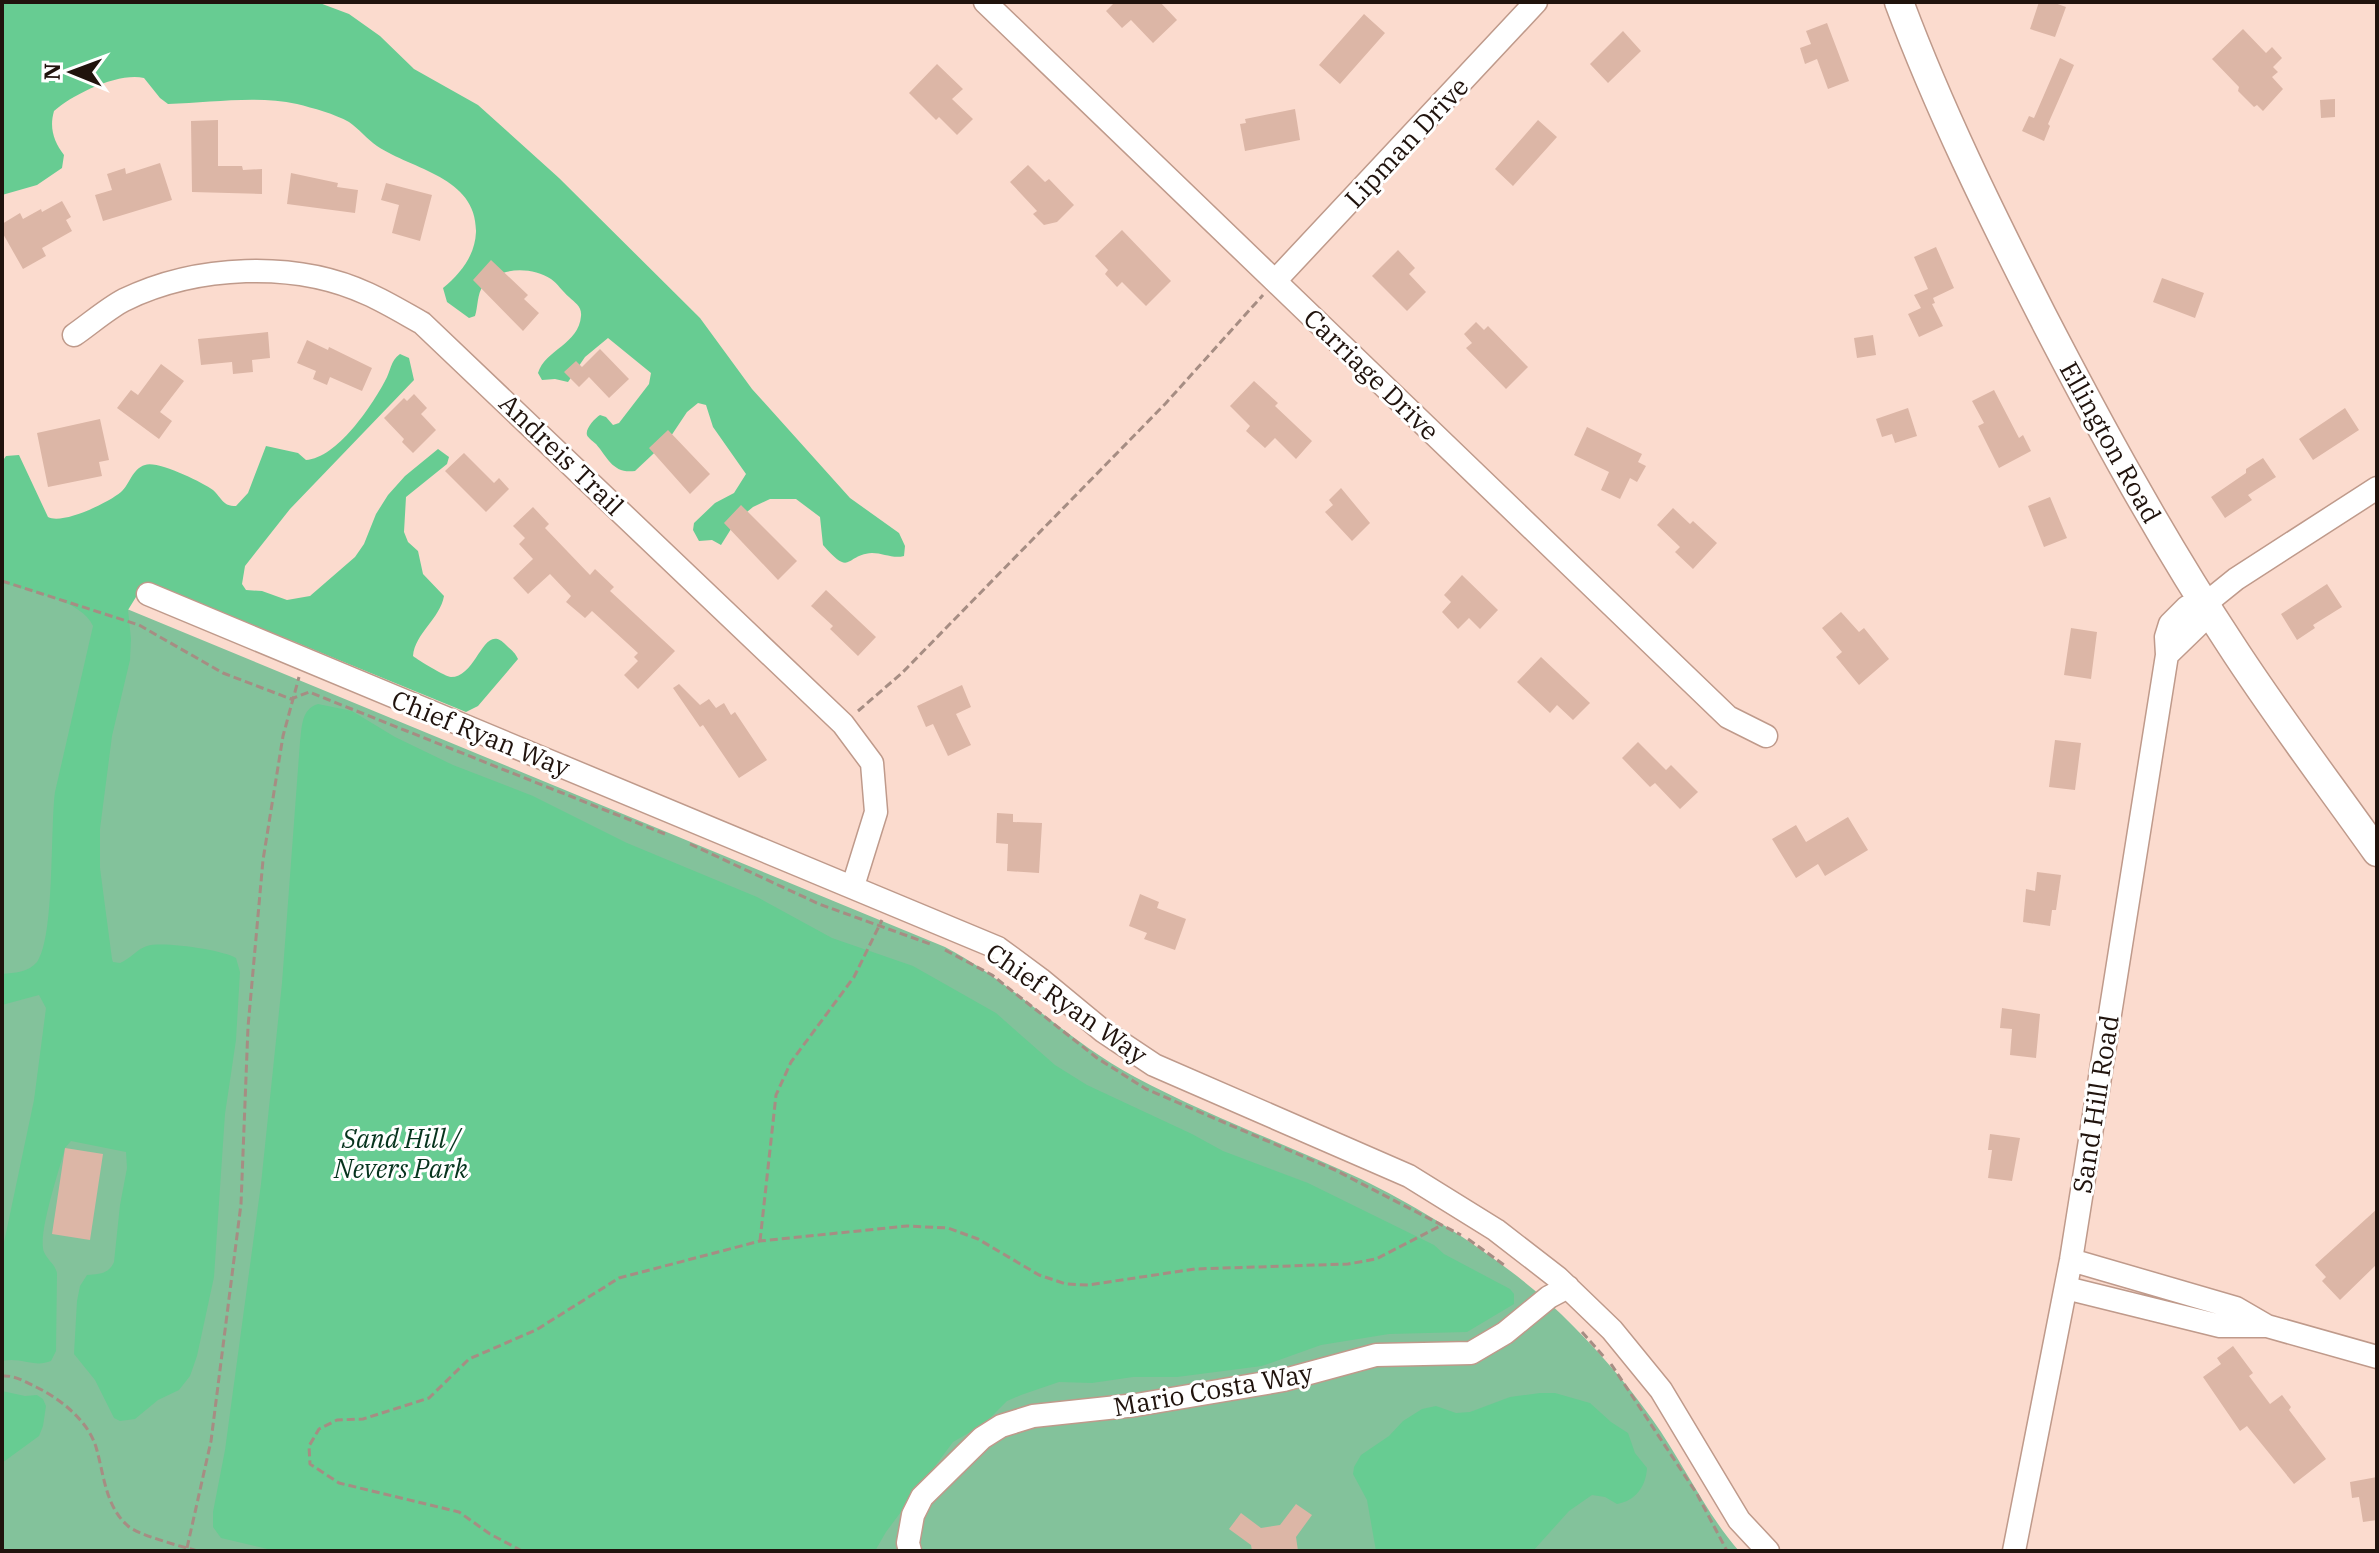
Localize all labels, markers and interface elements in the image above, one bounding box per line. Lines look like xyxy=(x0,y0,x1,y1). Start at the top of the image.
north arrow xyxy=(32,32,112,112)
text: N xyxy=(37,63,66,81)
street label: Lipman Drive xyxy=(1337,69,1475,215)
street label: Carriage Drive xyxy=(1297,301,1447,447)
street label: Ellington Road xyxy=(2053,355,2169,529)
street label: Andreis Trail xyxy=(492,386,632,522)
street label: Chief Ryan Way xyxy=(387,682,575,784)
street label: Chief Ryan Way xyxy=(980,935,1154,1071)
street label: Sand Hill Road xyxy=(2064,1012,2126,1196)
park label: Sand Hill / Nevers Park xyxy=(333,1121,468,1185)
street label: Mario Costa Way xyxy=(1111,1355,1315,1423)

